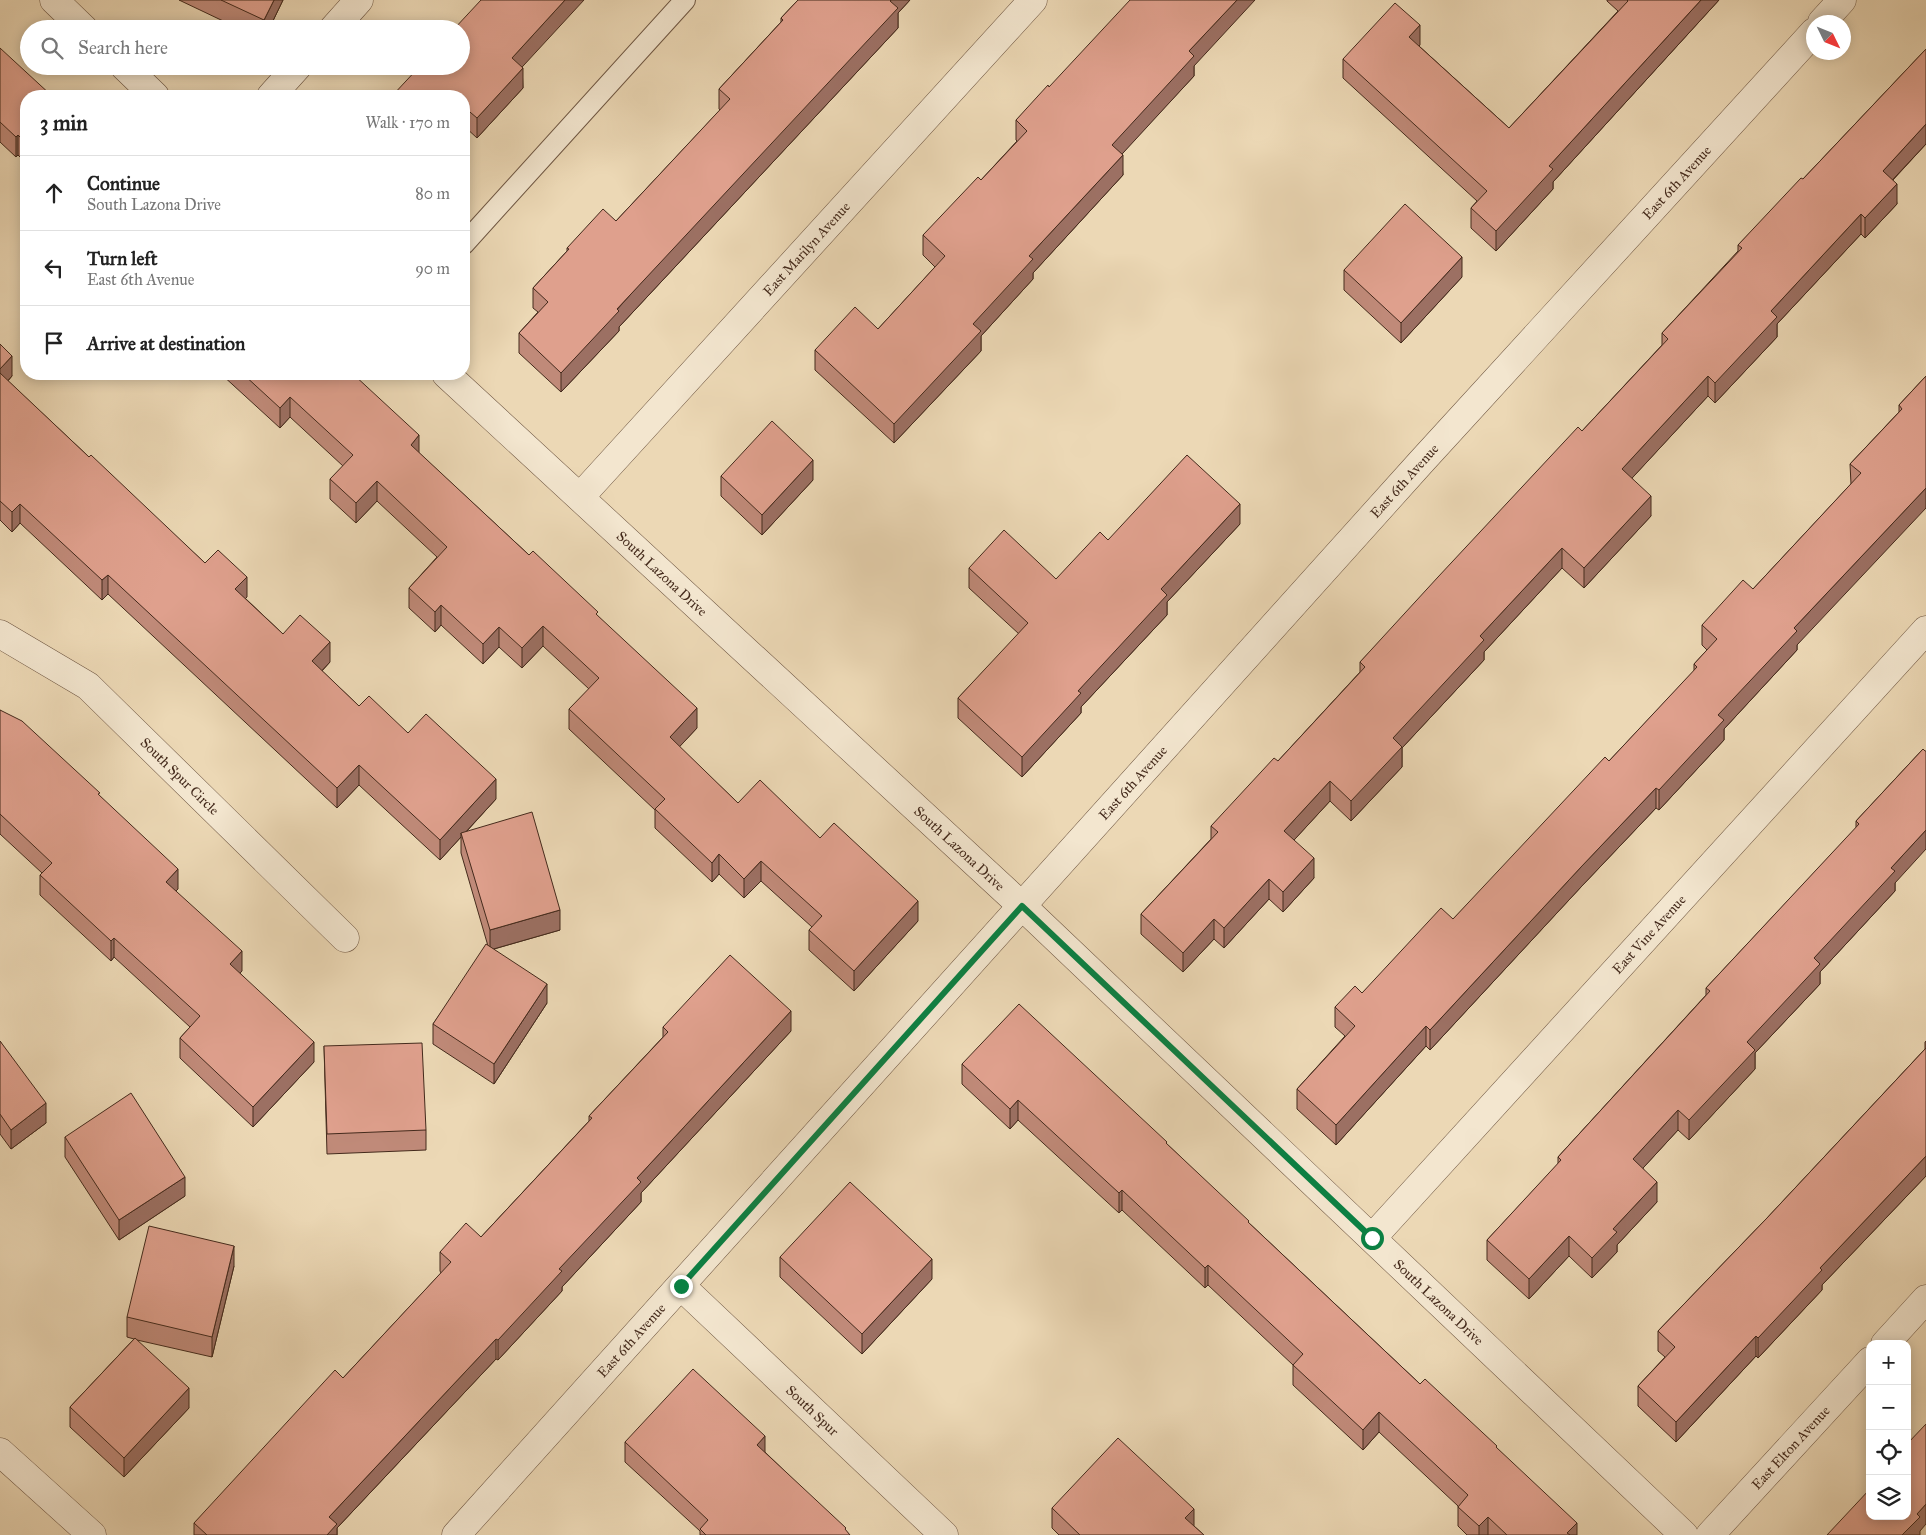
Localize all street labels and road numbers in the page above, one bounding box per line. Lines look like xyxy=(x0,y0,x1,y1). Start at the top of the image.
street label: East 6th Avenue xyxy=(1639,142,1715,223)
street label: East Marilyn Avenue xyxy=(760,198,854,300)
street label: East 6th Avenue xyxy=(1367,440,1443,522)
street label: South Lazona Drive xyxy=(613,528,711,620)
street label: South Spur Circle xyxy=(137,734,223,819)
street label: East 6th Avenue xyxy=(1095,742,1171,824)
street label: South Lazona Drive xyxy=(910,803,1008,895)
street label: East Vine Avenue xyxy=(1609,891,1690,978)
street label: South Lazona Drive xyxy=(1390,1256,1487,1349)
street label: East 6th Avenue xyxy=(594,1300,669,1381)
street label: South Spur xyxy=(782,1382,843,1440)
street label: East Elton Avenue xyxy=(1748,1402,1834,1493)

